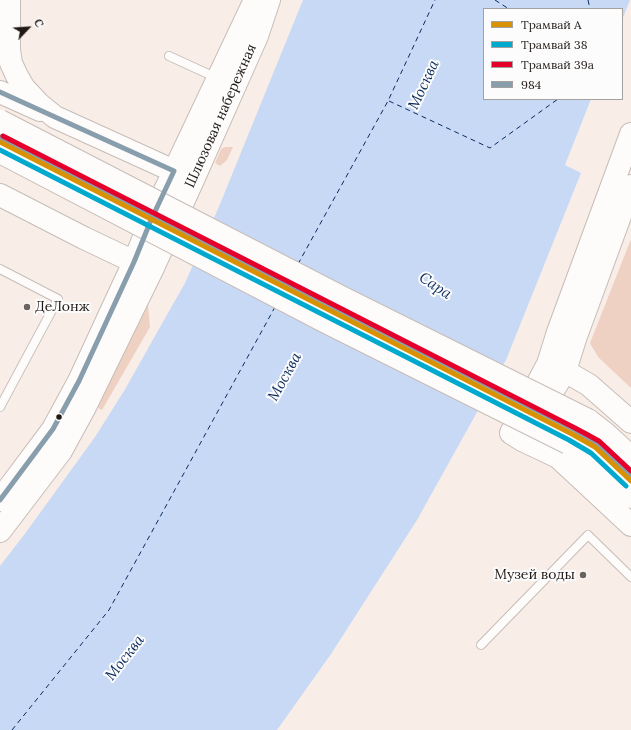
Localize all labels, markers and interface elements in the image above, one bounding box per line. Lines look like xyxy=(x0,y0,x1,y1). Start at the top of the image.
north arrow xyxy=(8,8,48,48)
legend xyxy=(483,8,623,100)
text: С xyxy=(31,17,47,29)
text: Трамвай А xyxy=(521,17,582,32)
text: Трамвай 38 xyxy=(521,37,587,52)
street label: Шлюзовая набережная xyxy=(182,41,260,191)
water label: Москва xyxy=(405,57,443,113)
text: Трамвай 39а xyxy=(521,57,594,72)
text: 984 xyxy=(521,77,541,92)
water label: Сара xyxy=(415,269,455,303)
place label: ДеЛонж xyxy=(35,299,90,315)
marker: ДеЛонж xyxy=(22,302,32,312)
water label: Москва xyxy=(264,350,306,404)
unlabelled marker xyxy=(54,412,64,422)
place label: Музей воды xyxy=(494,567,575,583)
marker: Музей воды xyxy=(578,570,588,580)
water label: Москва xyxy=(102,632,148,684)

